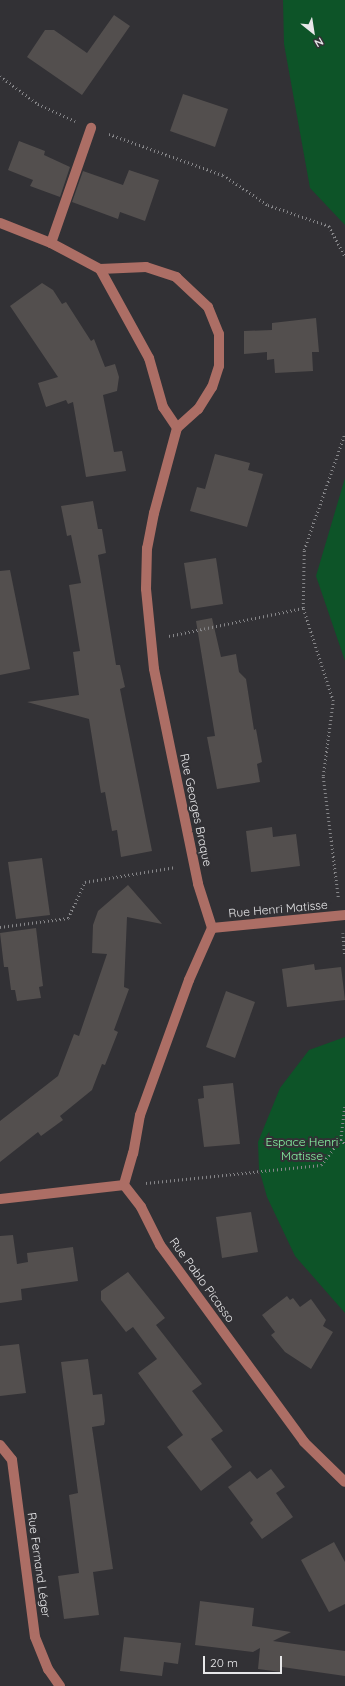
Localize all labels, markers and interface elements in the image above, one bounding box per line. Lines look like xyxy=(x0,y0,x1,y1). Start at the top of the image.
north arrow xyxy=(293,12,333,52)
text: N xyxy=(312,34,326,50)
street label: Rue Georges Braque xyxy=(177,752,215,868)
street label: Rue Henri Matisse xyxy=(228,897,328,921)
park label: Espace Henri Matisse xyxy=(266,1135,338,1163)
street label: Rue Pablo Picasso xyxy=(166,1235,238,1325)
street label: Rue Fernand Léger xyxy=(24,1511,54,1619)
scale bar xyxy=(205,1648,284,1674)
text: 20 m xyxy=(210,1655,238,1670)

